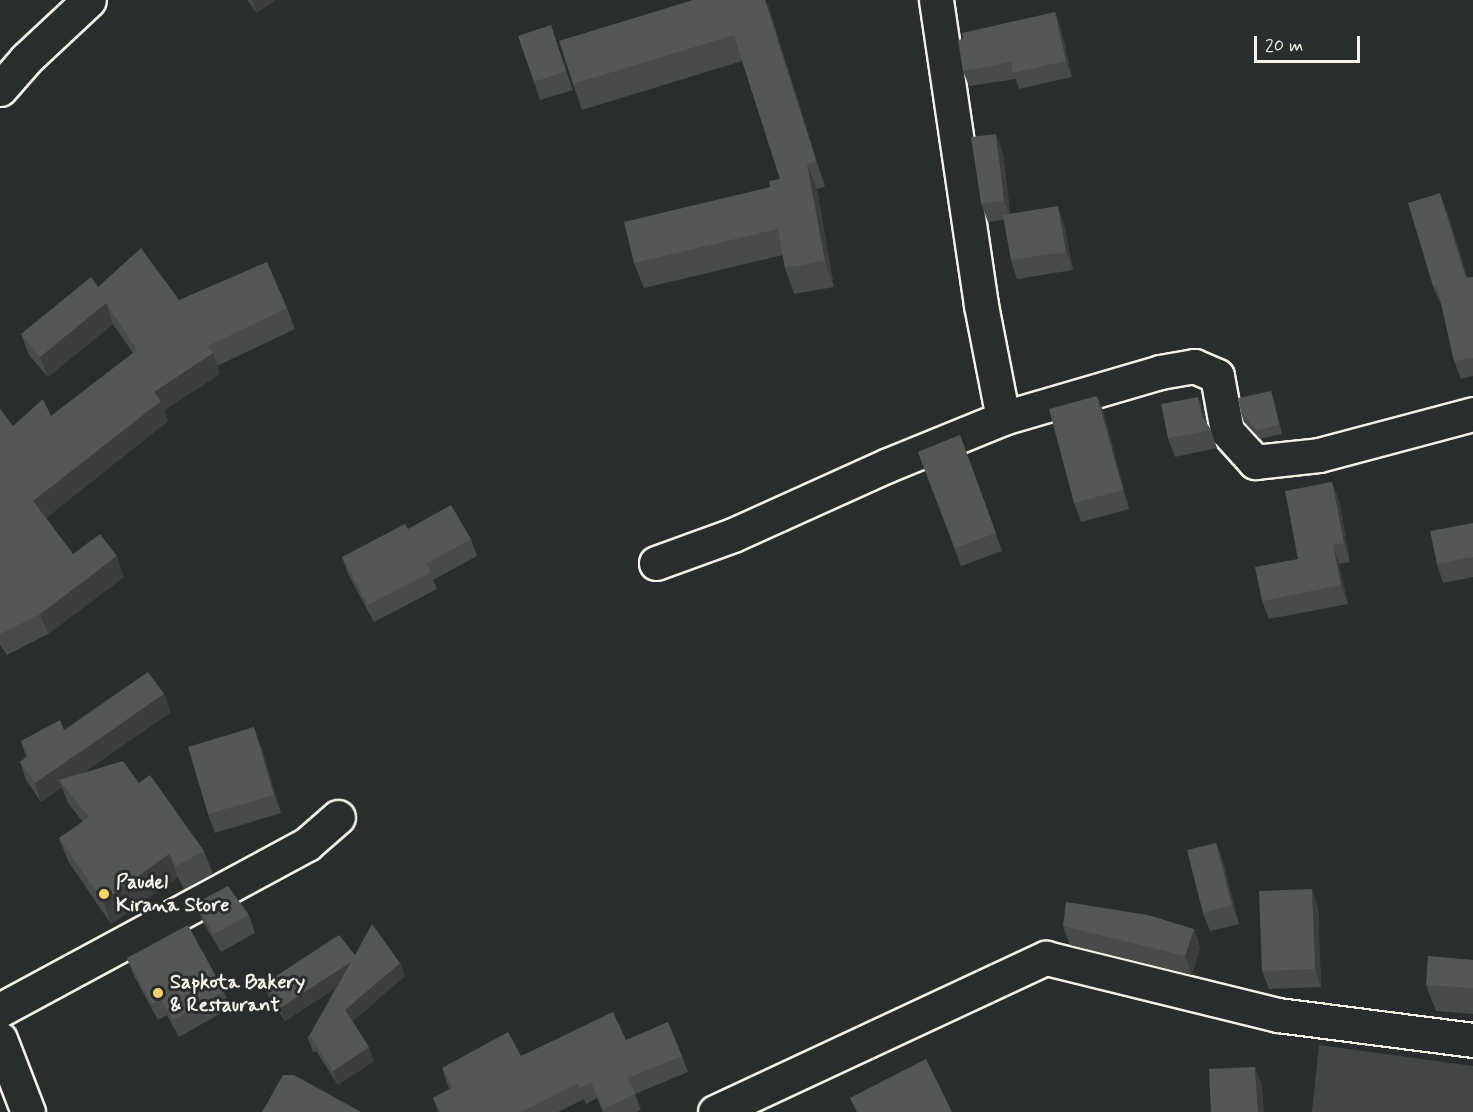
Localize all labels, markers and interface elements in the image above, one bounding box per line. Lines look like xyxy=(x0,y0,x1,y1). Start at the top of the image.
scale bar xyxy=(1257,24,1364,62)
text: 20 m xyxy=(1265,34,1303,58)
place label: Paudel Kirana Store xyxy=(116,870,229,917)
marker: Paudel Kirana Store xyxy=(97,887,111,901)
place label: Sapkota Bakery & Restaurant xyxy=(170,970,307,1017)
marker: Sapkota Bakery & Restaurant xyxy=(151,986,165,1000)

